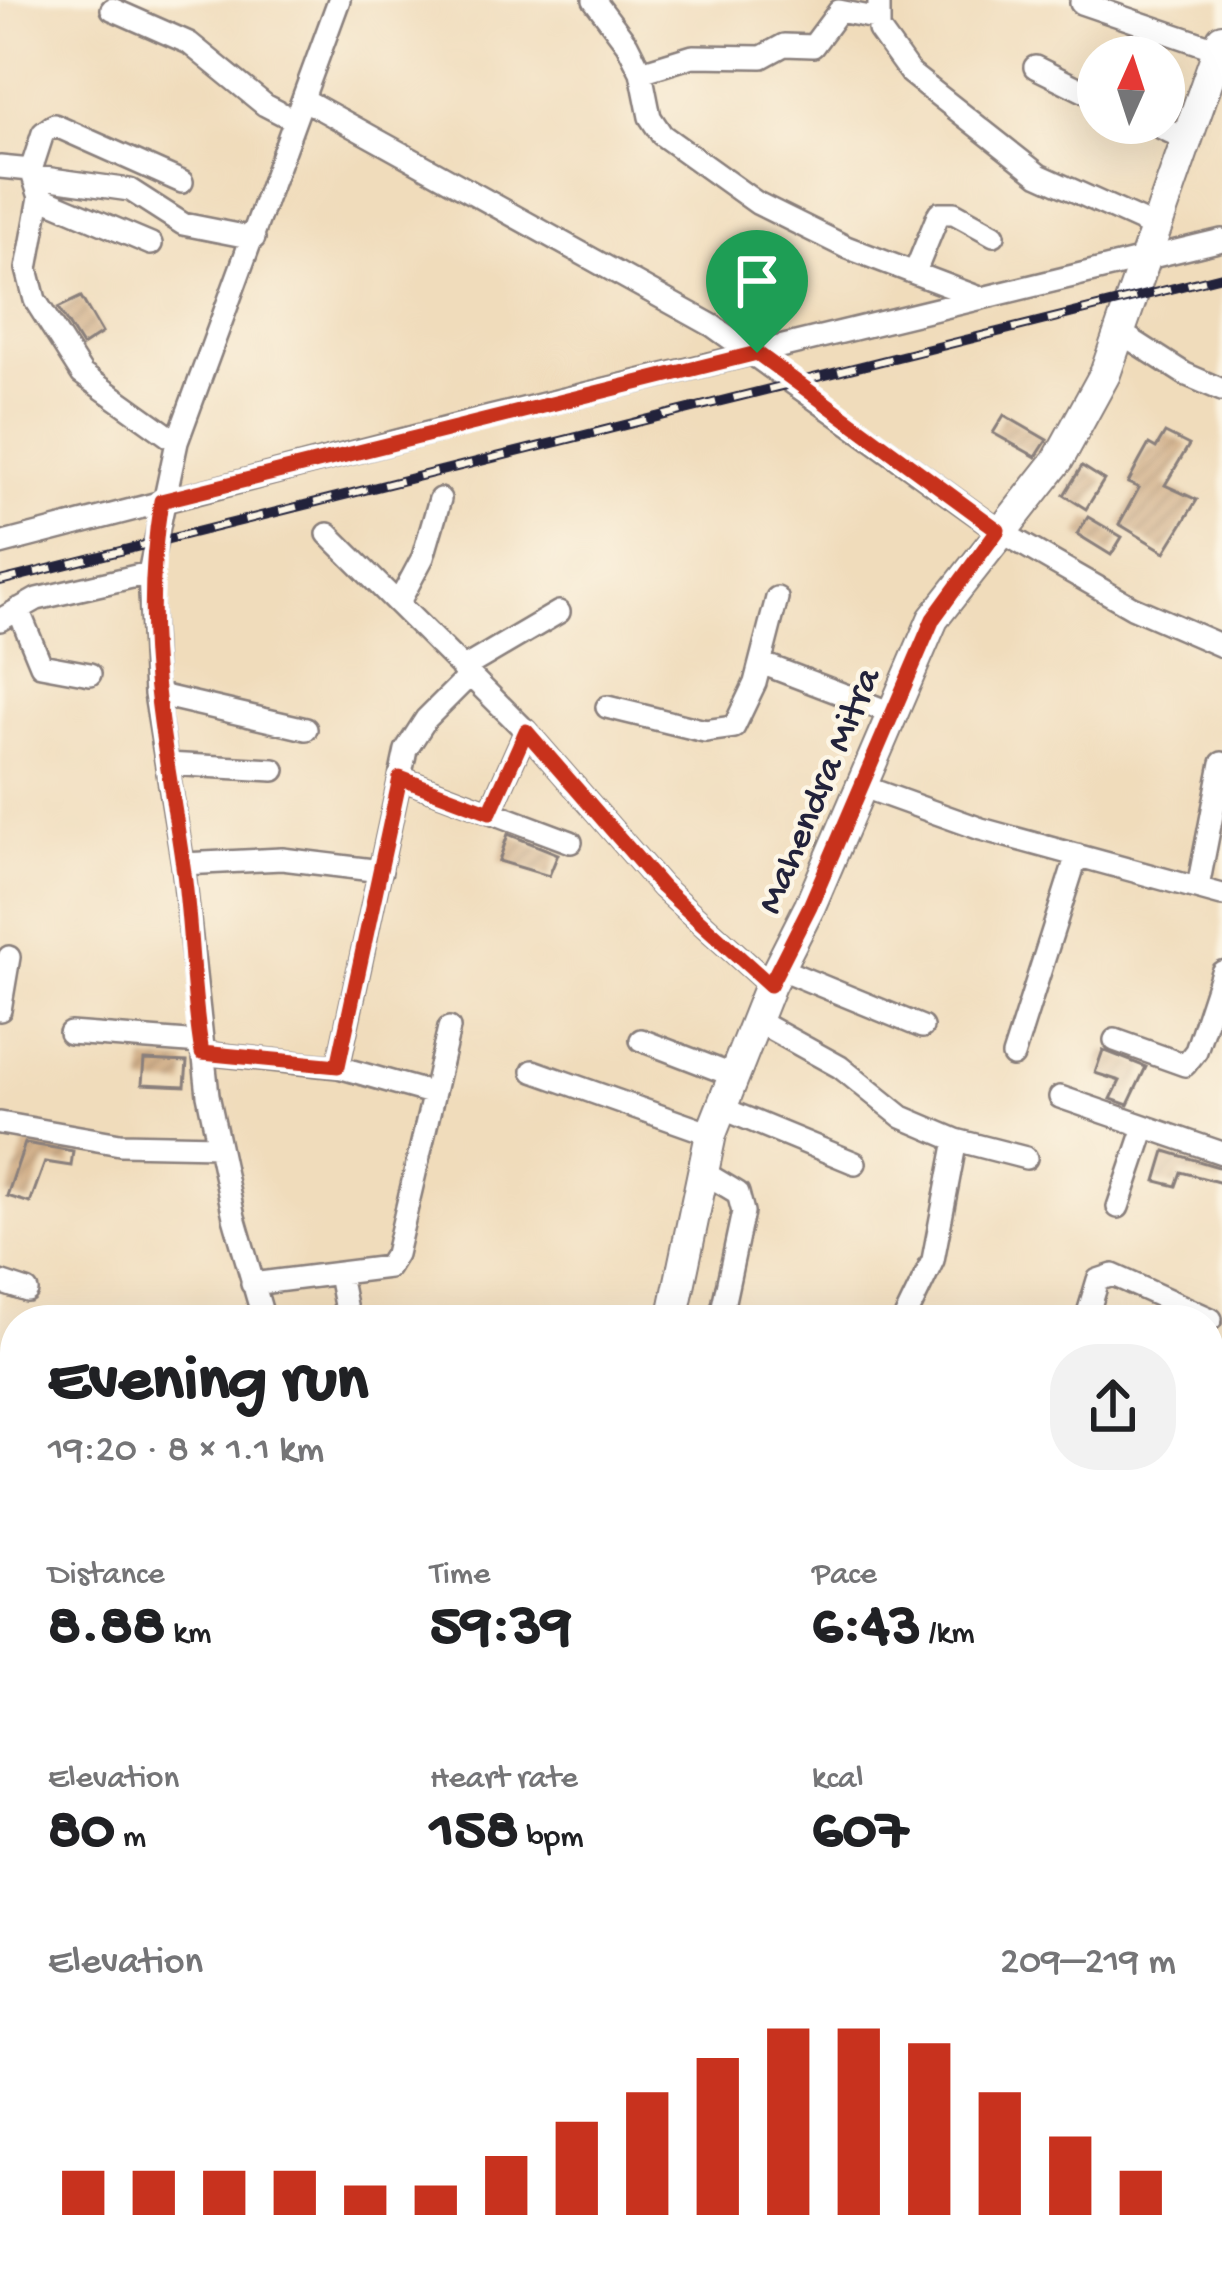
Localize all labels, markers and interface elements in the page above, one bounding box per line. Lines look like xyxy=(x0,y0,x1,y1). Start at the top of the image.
north arrow xyxy=(1077,36,1185,144)
map controls xyxy=(1077,36,1185,144)
pin xyxy=(706,230,808,353)
icon: arrive xyxy=(724,248,790,314)
street label: Mahendra Mitra xyxy=(749,661,894,922)
button: share xyxy=(1050,1344,1176,1470)
text: Evening run xyxy=(48,1345,368,1423)
text: 19:20 · 8 × 1.1 km xyxy=(48,1429,324,1475)
text: Distance xyxy=(48,1557,165,1595)
text: Time xyxy=(430,1557,490,1595)
text: Pace xyxy=(812,1557,877,1595)
text: 8.88 xyxy=(48,1595,165,1665)
text: 59:39 xyxy=(430,1595,572,1665)
text: 6:43 xyxy=(812,1595,921,1665)
text: km xyxy=(165,1616,211,1654)
text: /km xyxy=(921,1616,975,1654)
text: Elevation xyxy=(48,1761,179,1799)
text: Heart rate xyxy=(430,1761,578,1799)
text: kcal xyxy=(812,1761,864,1799)
text: 80 xyxy=(48,1799,115,1869)
text: 158 xyxy=(430,1799,519,1869)
text: 607 xyxy=(812,1799,908,1869)
text: m xyxy=(115,1820,146,1858)
text: bpm xyxy=(519,1820,584,1858)
text: Elevation xyxy=(48,1941,203,1987)
text: 209–219 m xyxy=(1000,1941,1176,1987)

